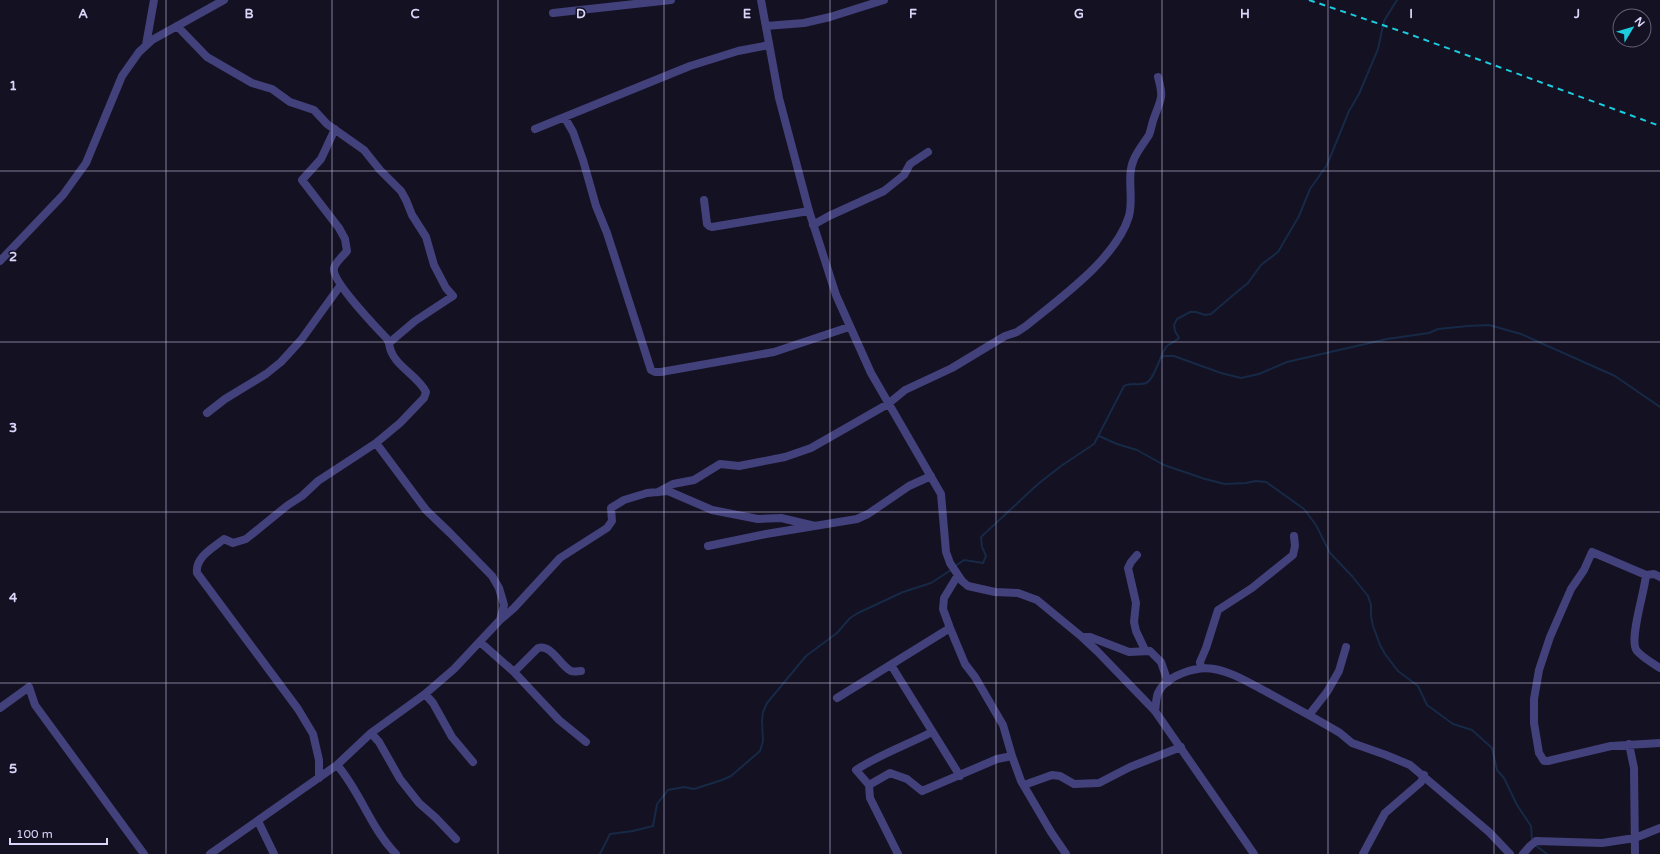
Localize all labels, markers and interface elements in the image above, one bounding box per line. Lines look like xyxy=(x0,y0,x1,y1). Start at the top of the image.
text: A xyxy=(78,6,88,22)
text: B xyxy=(244,6,254,22)
text: C xyxy=(410,6,420,22)
text: D xyxy=(576,6,586,22)
text: E xyxy=(743,6,751,22)
text: F xyxy=(909,6,917,22)
text: G xyxy=(1074,6,1084,22)
text: H xyxy=(1240,6,1250,22)
text: I xyxy=(1409,6,1413,22)
text: J xyxy=(1573,6,1580,22)
north arrow xyxy=(1612,8,1652,48)
text: N xyxy=(1632,15,1647,30)
text: 1 xyxy=(9,78,17,94)
text: 2 xyxy=(9,249,17,265)
text: 3 xyxy=(9,420,17,436)
text: 4 xyxy=(9,590,18,606)
text: 5 xyxy=(9,761,17,777)
scale bar xyxy=(10,820,107,846)
text: 100 m xyxy=(16,827,53,841)

